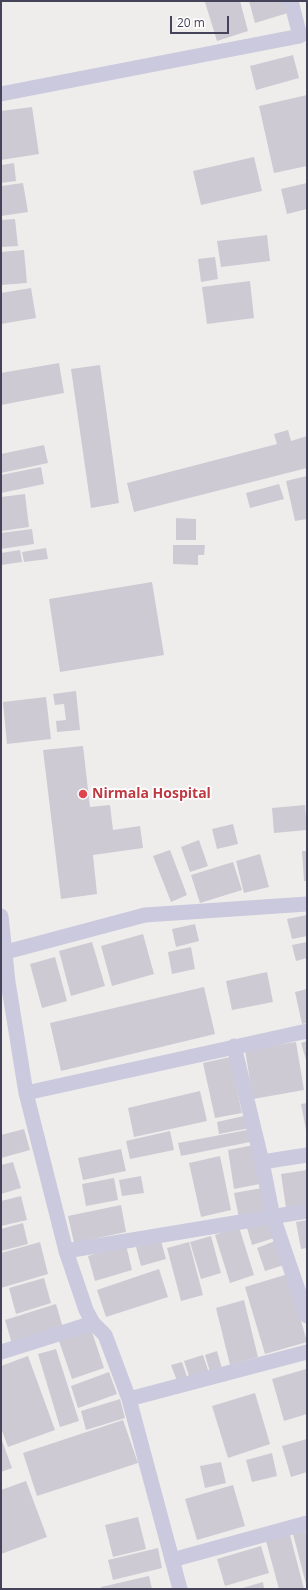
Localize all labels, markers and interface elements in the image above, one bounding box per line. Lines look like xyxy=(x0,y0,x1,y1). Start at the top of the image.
scale bar xyxy=(172,8,231,34)
text: 20 m xyxy=(177,14,205,31)
place label: Nirmala Hospital xyxy=(92,786,211,802)
marker: Nirmala Hospital xyxy=(77,788,89,800)

